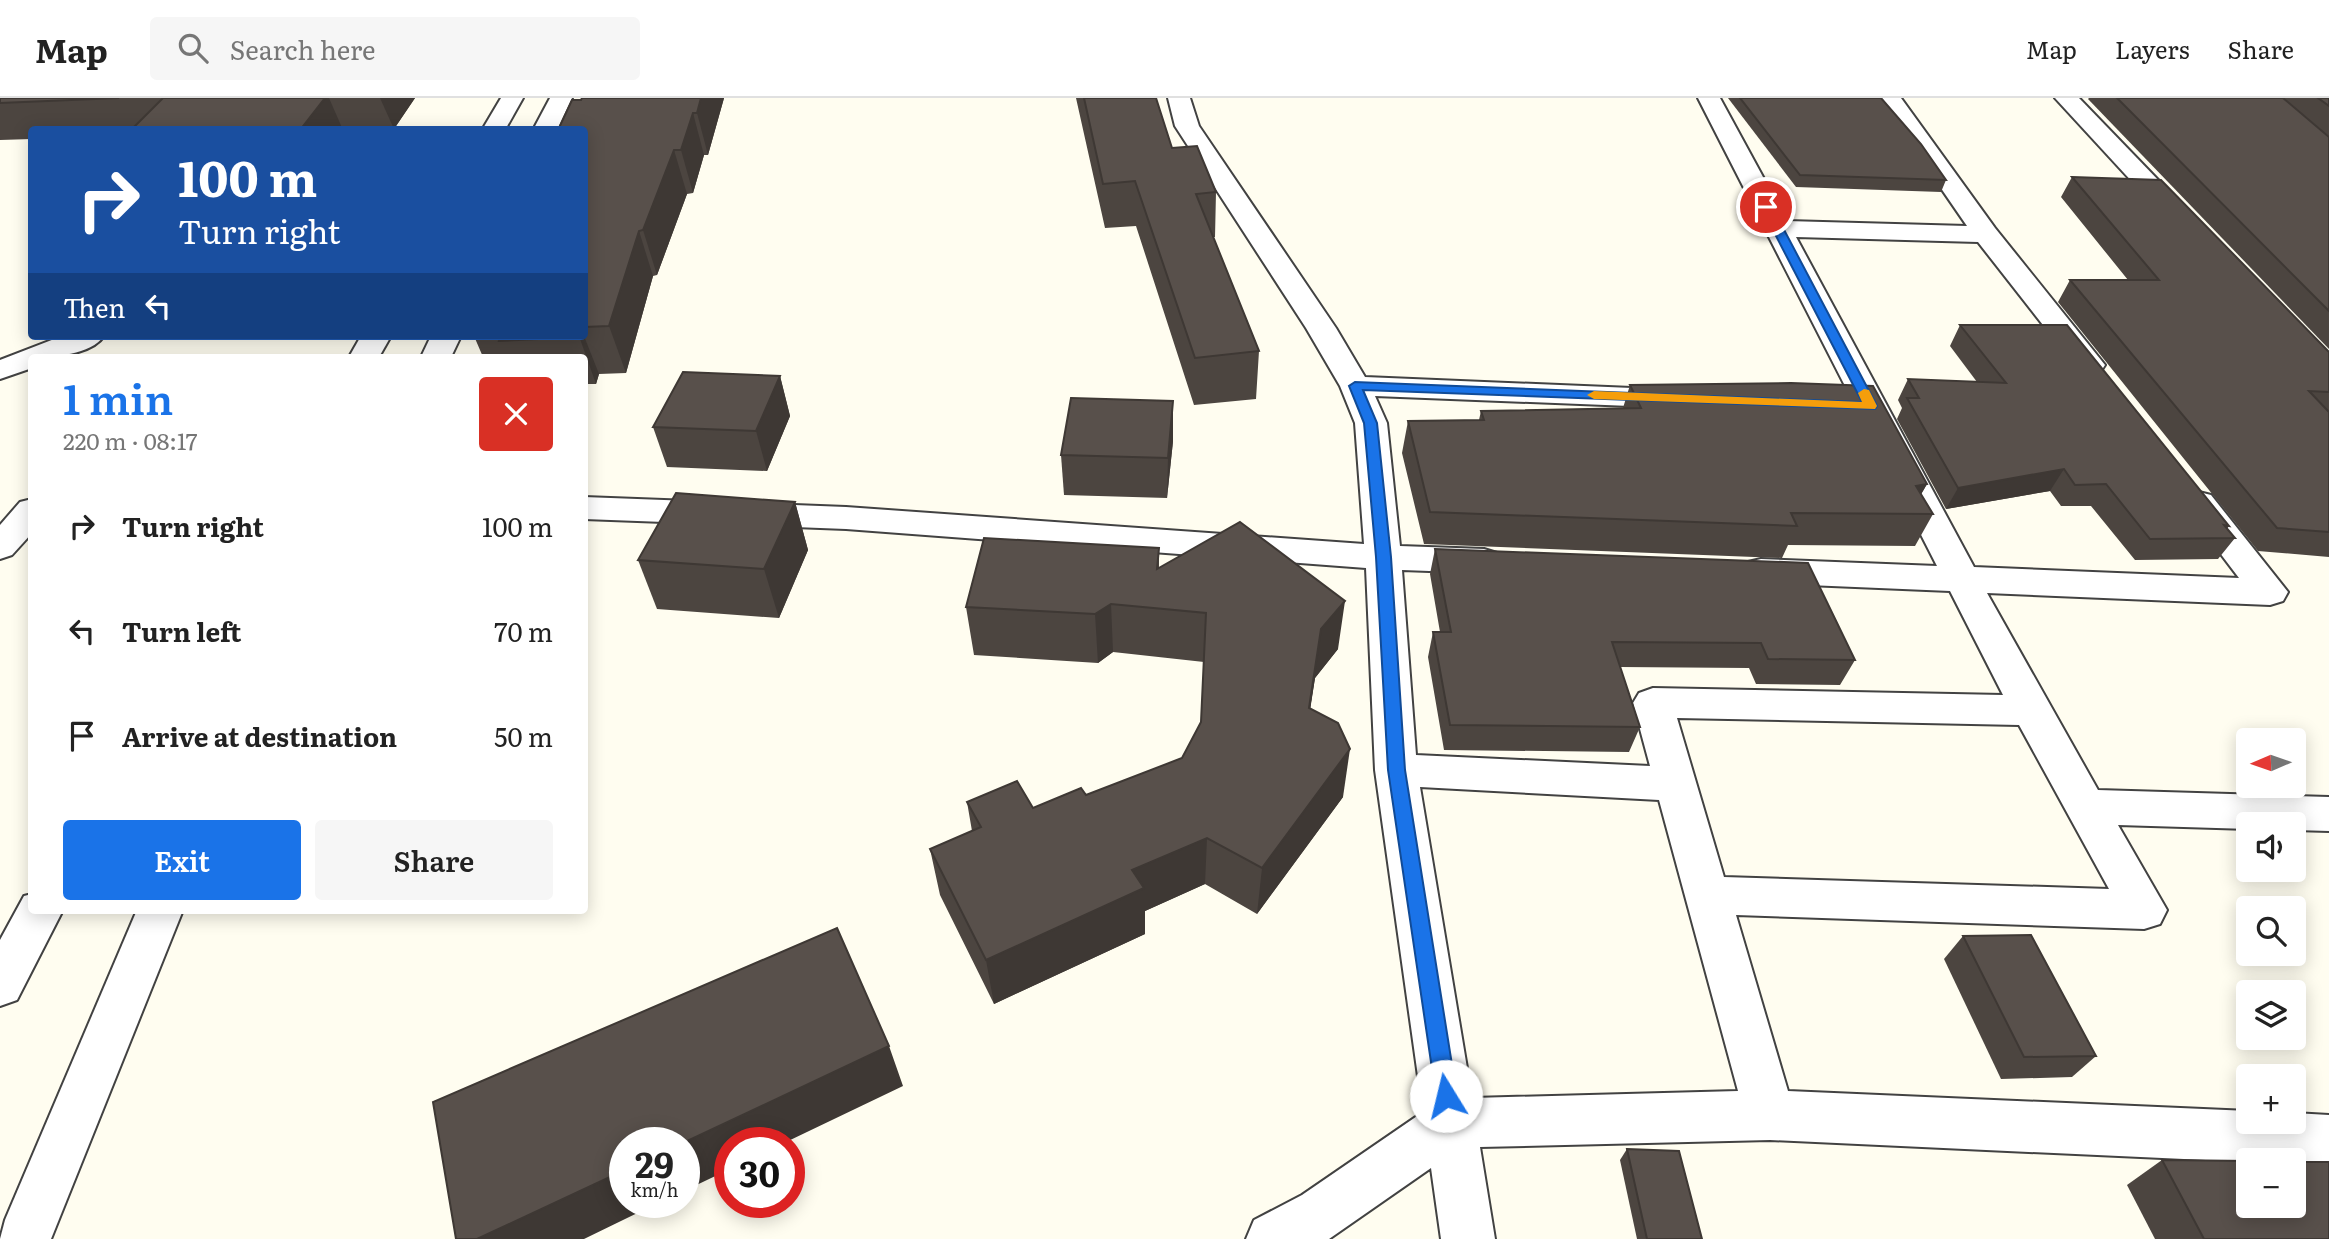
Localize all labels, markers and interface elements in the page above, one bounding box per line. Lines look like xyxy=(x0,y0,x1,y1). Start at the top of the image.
search box xyxy=(150,17,640,80)
text: Map xyxy=(35,24,108,73)
icon: search xyxy=(174,29,212,67)
text: Search here xyxy=(230,29,376,68)
text: Map xyxy=(2026,31,2077,66)
text: Layers xyxy=(2115,31,2189,66)
text: Share xyxy=(2227,31,2294,66)
text: 100 m xyxy=(178,139,317,212)
icon: right xyxy=(63,154,154,245)
pin xyxy=(1736,177,1796,237)
icon: arrive xyxy=(1747,188,1785,226)
text: Turn right xyxy=(178,206,340,254)
text: Then xyxy=(63,287,125,326)
icon: left xyxy=(139,287,177,325)
text: 1 min xyxy=(63,366,173,428)
button: close xyxy=(479,377,553,451)
text: 220 m · 08:17 xyxy=(63,423,197,457)
text: Turn right xyxy=(122,506,264,545)
text: 100 m xyxy=(482,506,553,545)
icon: right xyxy=(63,507,101,545)
text: Turn left xyxy=(122,611,241,650)
text: 70 m xyxy=(494,611,553,650)
icon: left xyxy=(63,612,101,650)
text: Arrive at destination xyxy=(122,716,397,755)
text: 50 m xyxy=(494,716,553,755)
icon: arrive xyxy=(63,717,101,755)
north arrow xyxy=(2236,728,2306,798)
map controls xyxy=(2236,728,2306,1218)
button: sound xyxy=(2236,812,2306,882)
button: Exit xyxy=(63,820,301,900)
button: Share xyxy=(315,820,553,900)
button: search xyxy=(2236,896,2306,966)
button: layers xyxy=(2236,980,2306,1050)
position arrow xyxy=(1409,1059,1483,1133)
button: + xyxy=(2236,1064,2306,1134)
speed limit sign: 30 xyxy=(714,1127,805,1218)
text: 29 xyxy=(635,1137,674,1189)
button: − xyxy=(2236,1148,2306,1218)
text: km/h xyxy=(631,1176,678,1203)

